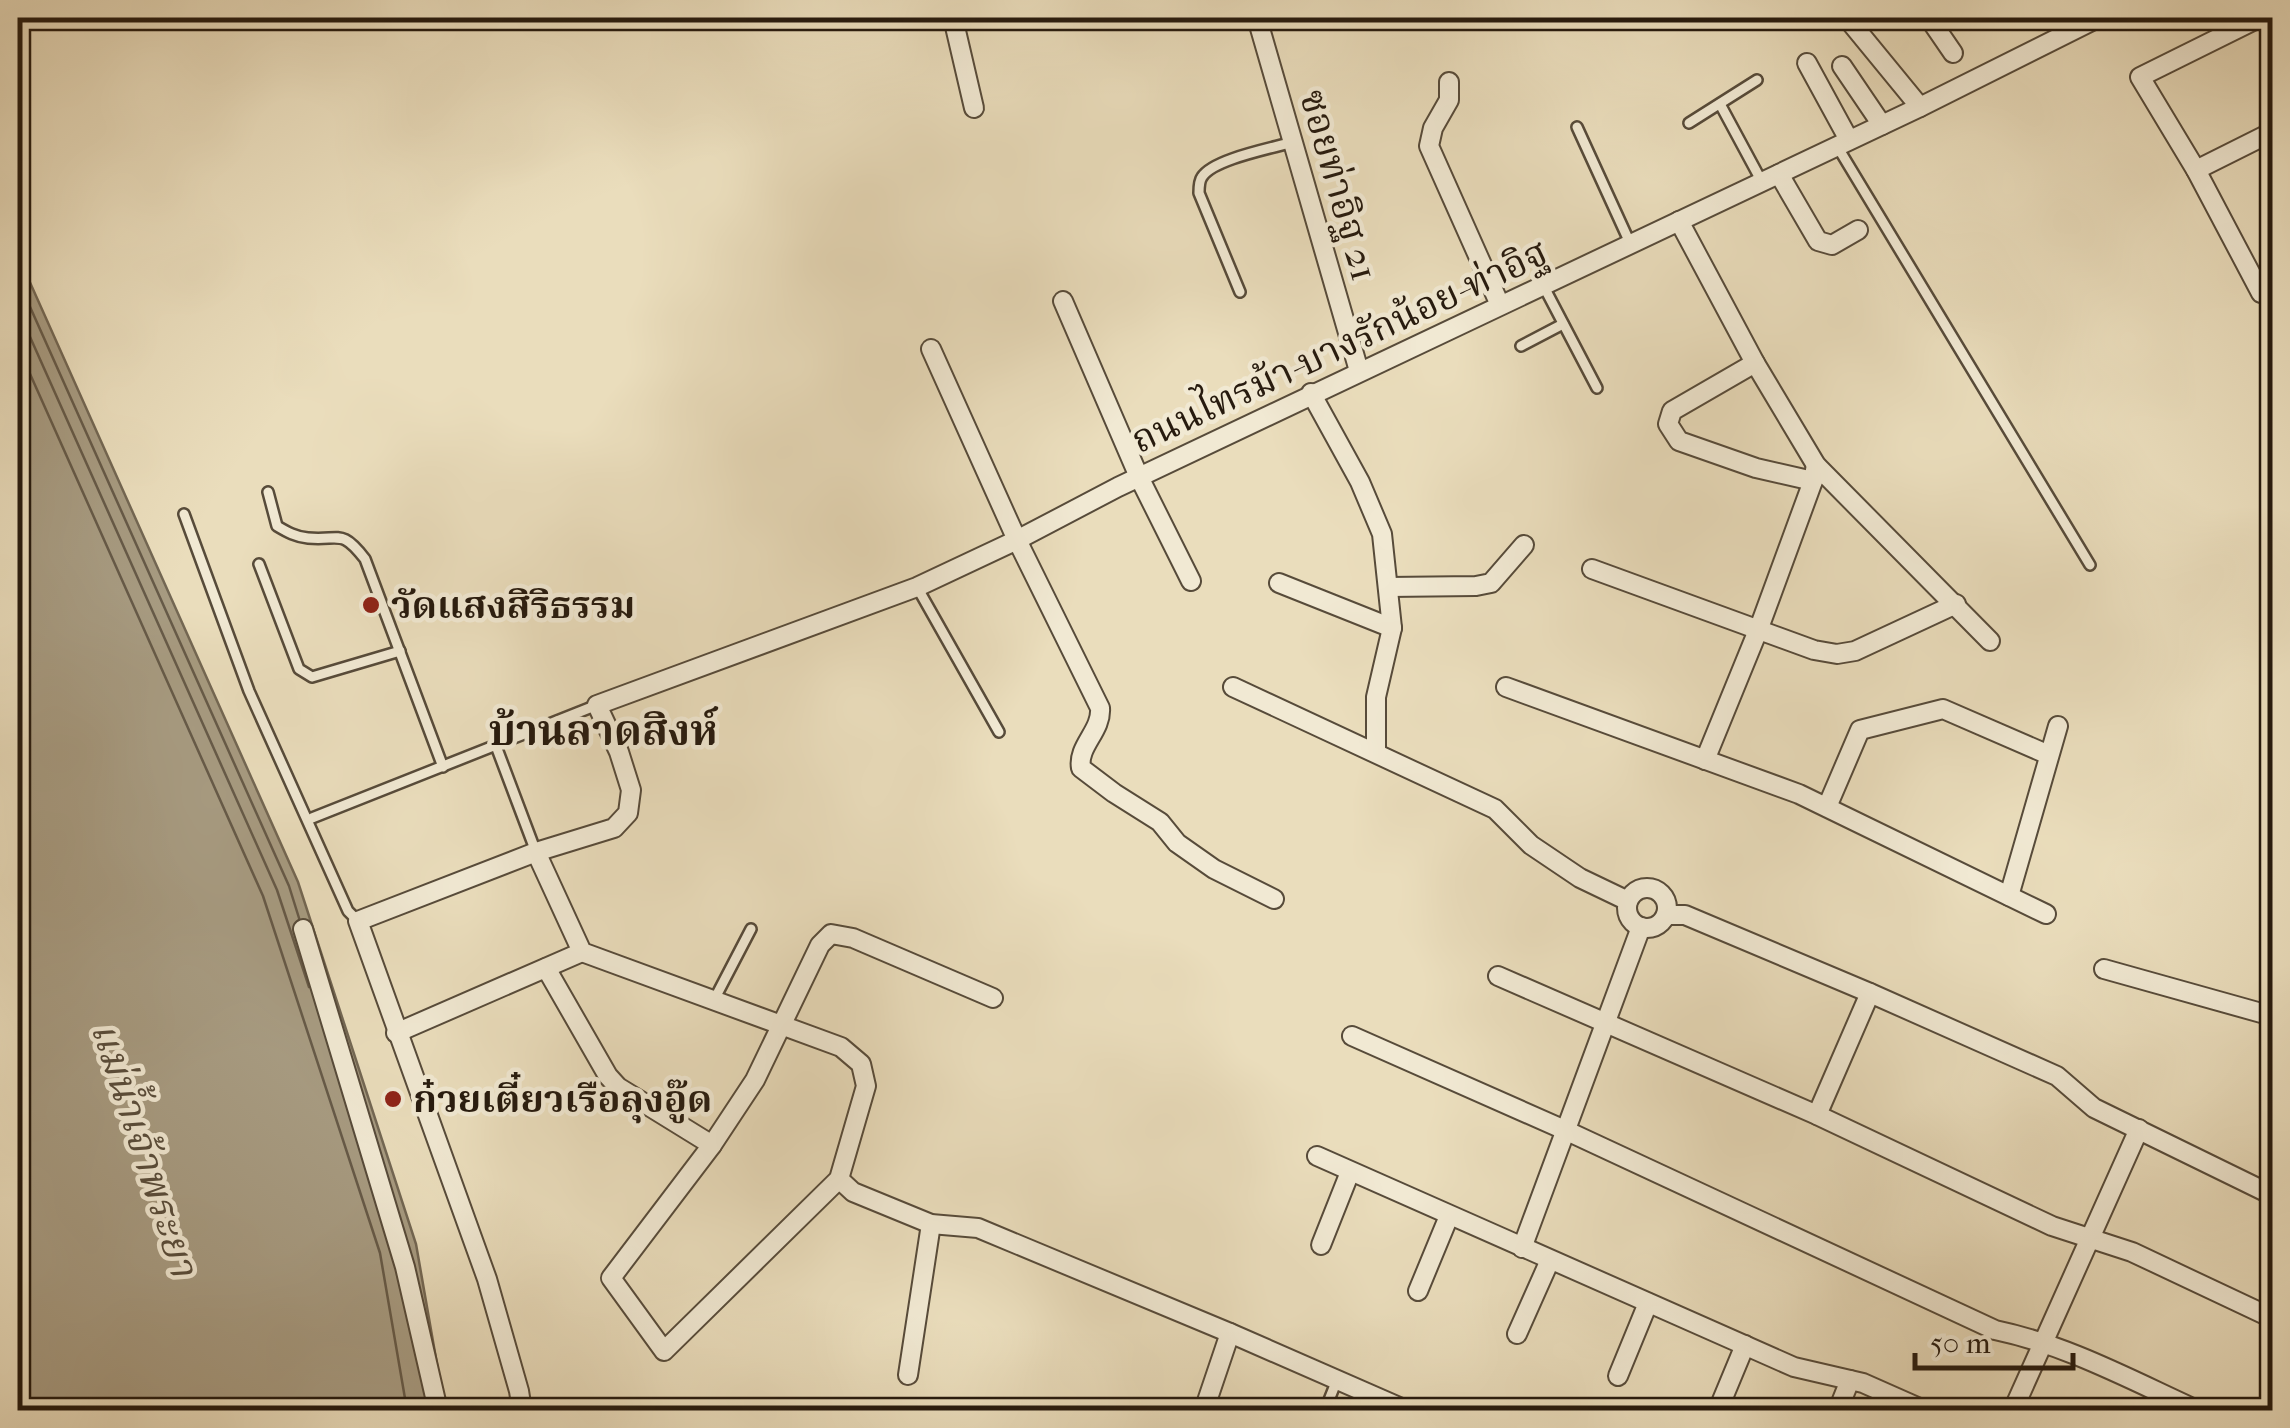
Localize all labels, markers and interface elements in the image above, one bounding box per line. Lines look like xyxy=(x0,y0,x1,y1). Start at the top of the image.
street label: ซอยท่าอิฐ 21 xyxy=(1289,84,1387,286)
street label: ถนนไทรม้า-บางรักน้อย-ท่าอิฐ xyxy=(1123,227,1555,464)
place label: วัดแสงสิริธรรม xyxy=(391,583,635,628)
marker: วัดแสงสิริธรรม xyxy=(360,594,382,616)
district label: บ้านลาดสิงห์ xyxy=(488,705,719,756)
water label: แม่น้ำเจ้าพระยา xyxy=(81,1014,214,1283)
place label: ก๋วยเตี๋ยวเรือลุงอู๊ด xyxy=(413,1071,712,1124)
marker: ก๋วยเตี๋ยวเรือลุงอู๊ด xyxy=(382,1088,404,1110)
scale bar xyxy=(1915,1308,2072,1370)
text: 50 m xyxy=(1930,1326,1991,1361)

